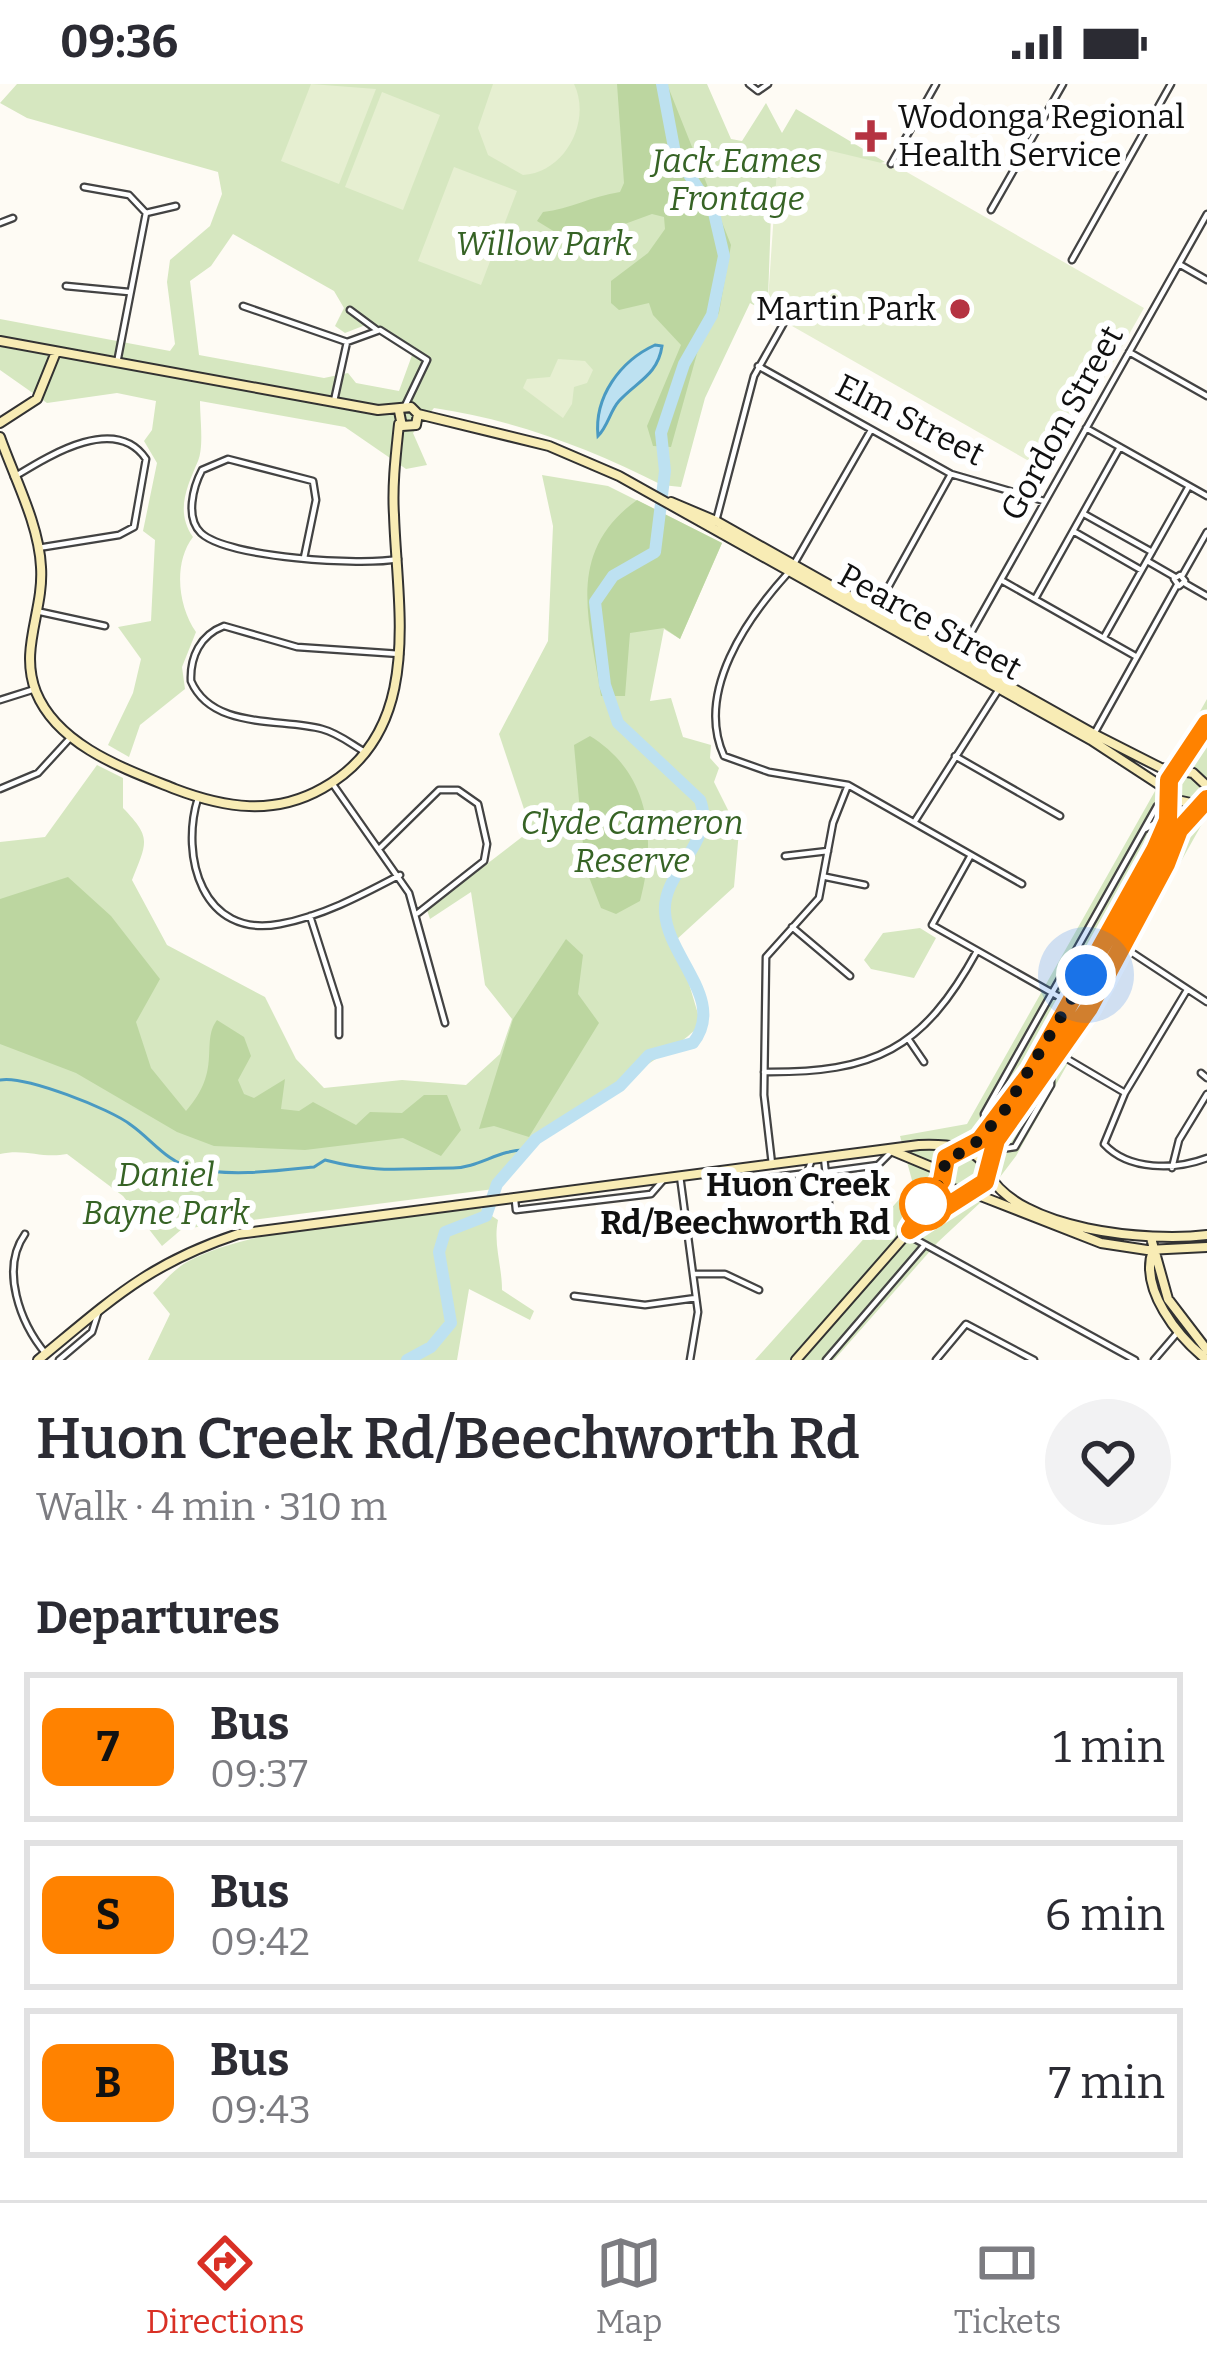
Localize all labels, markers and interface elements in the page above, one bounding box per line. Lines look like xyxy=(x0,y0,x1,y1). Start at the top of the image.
text: 09:36 xyxy=(60,15,178,69)
place label: Wodonga Regional Health Service xyxy=(898,97,1185,175)
marker: Wodonga Regional Health Service xyxy=(855,120,887,152)
park label: Jack Eames Frontage xyxy=(649,141,822,219)
park label: Willow Park xyxy=(455,224,634,264)
place label: Martin Park xyxy=(756,289,936,329)
marker: Martin Park xyxy=(947,296,973,322)
street label: Gordon Street xyxy=(992,319,1132,527)
street label: Elm Street xyxy=(829,366,991,474)
street label: Pearce Street xyxy=(831,555,1029,689)
park label: Clyde Cameron Reserve xyxy=(521,803,743,881)
your location xyxy=(1056,945,1116,1005)
park label: Daniel Bayne Park xyxy=(82,1155,251,1233)
place label: Huon Creek Rd/Beechworth Rd xyxy=(600,1165,890,1243)
marker: Huon Creek Rd/Beechworth Rd xyxy=(901,1179,951,1229)
button: heart xyxy=(1045,1399,1171,1525)
text: Huon Creek Rd/Beechworth Rd xyxy=(36,1405,860,1473)
text: Walk · 4 min · 310 m xyxy=(36,1484,387,1530)
text: Departures xyxy=(36,1591,280,1645)
text: Bus xyxy=(210,1697,289,1751)
text: 1 min xyxy=(1053,1720,1165,1774)
text: 7 xyxy=(97,1722,119,1772)
text: 09:37 xyxy=(210,1751,308,1797)
text: Bus xyxy=(210,1865,289,1919)
text: 6 min xyxy=(1045,1888,1165,1942)
text: S xyxy=(95,1890,121,1940)
text: 09:42 xyxy=(210,1919,310,1965)
text: Bus xyxy=(210,2033,289,2087)
text: 7 min xyxy=(1049,2056,1165,2110)
text: B xyxy=(94,2058,122,2108)
text: 09:43 xyxy=(210,2087,311,2133)
tab: Directions xyxy=(146,2230,304,2342)
tab: Map xyxy=(596,2230,662,2342)
tab: Tickets xyxy=(954,2230,1061,2342)

